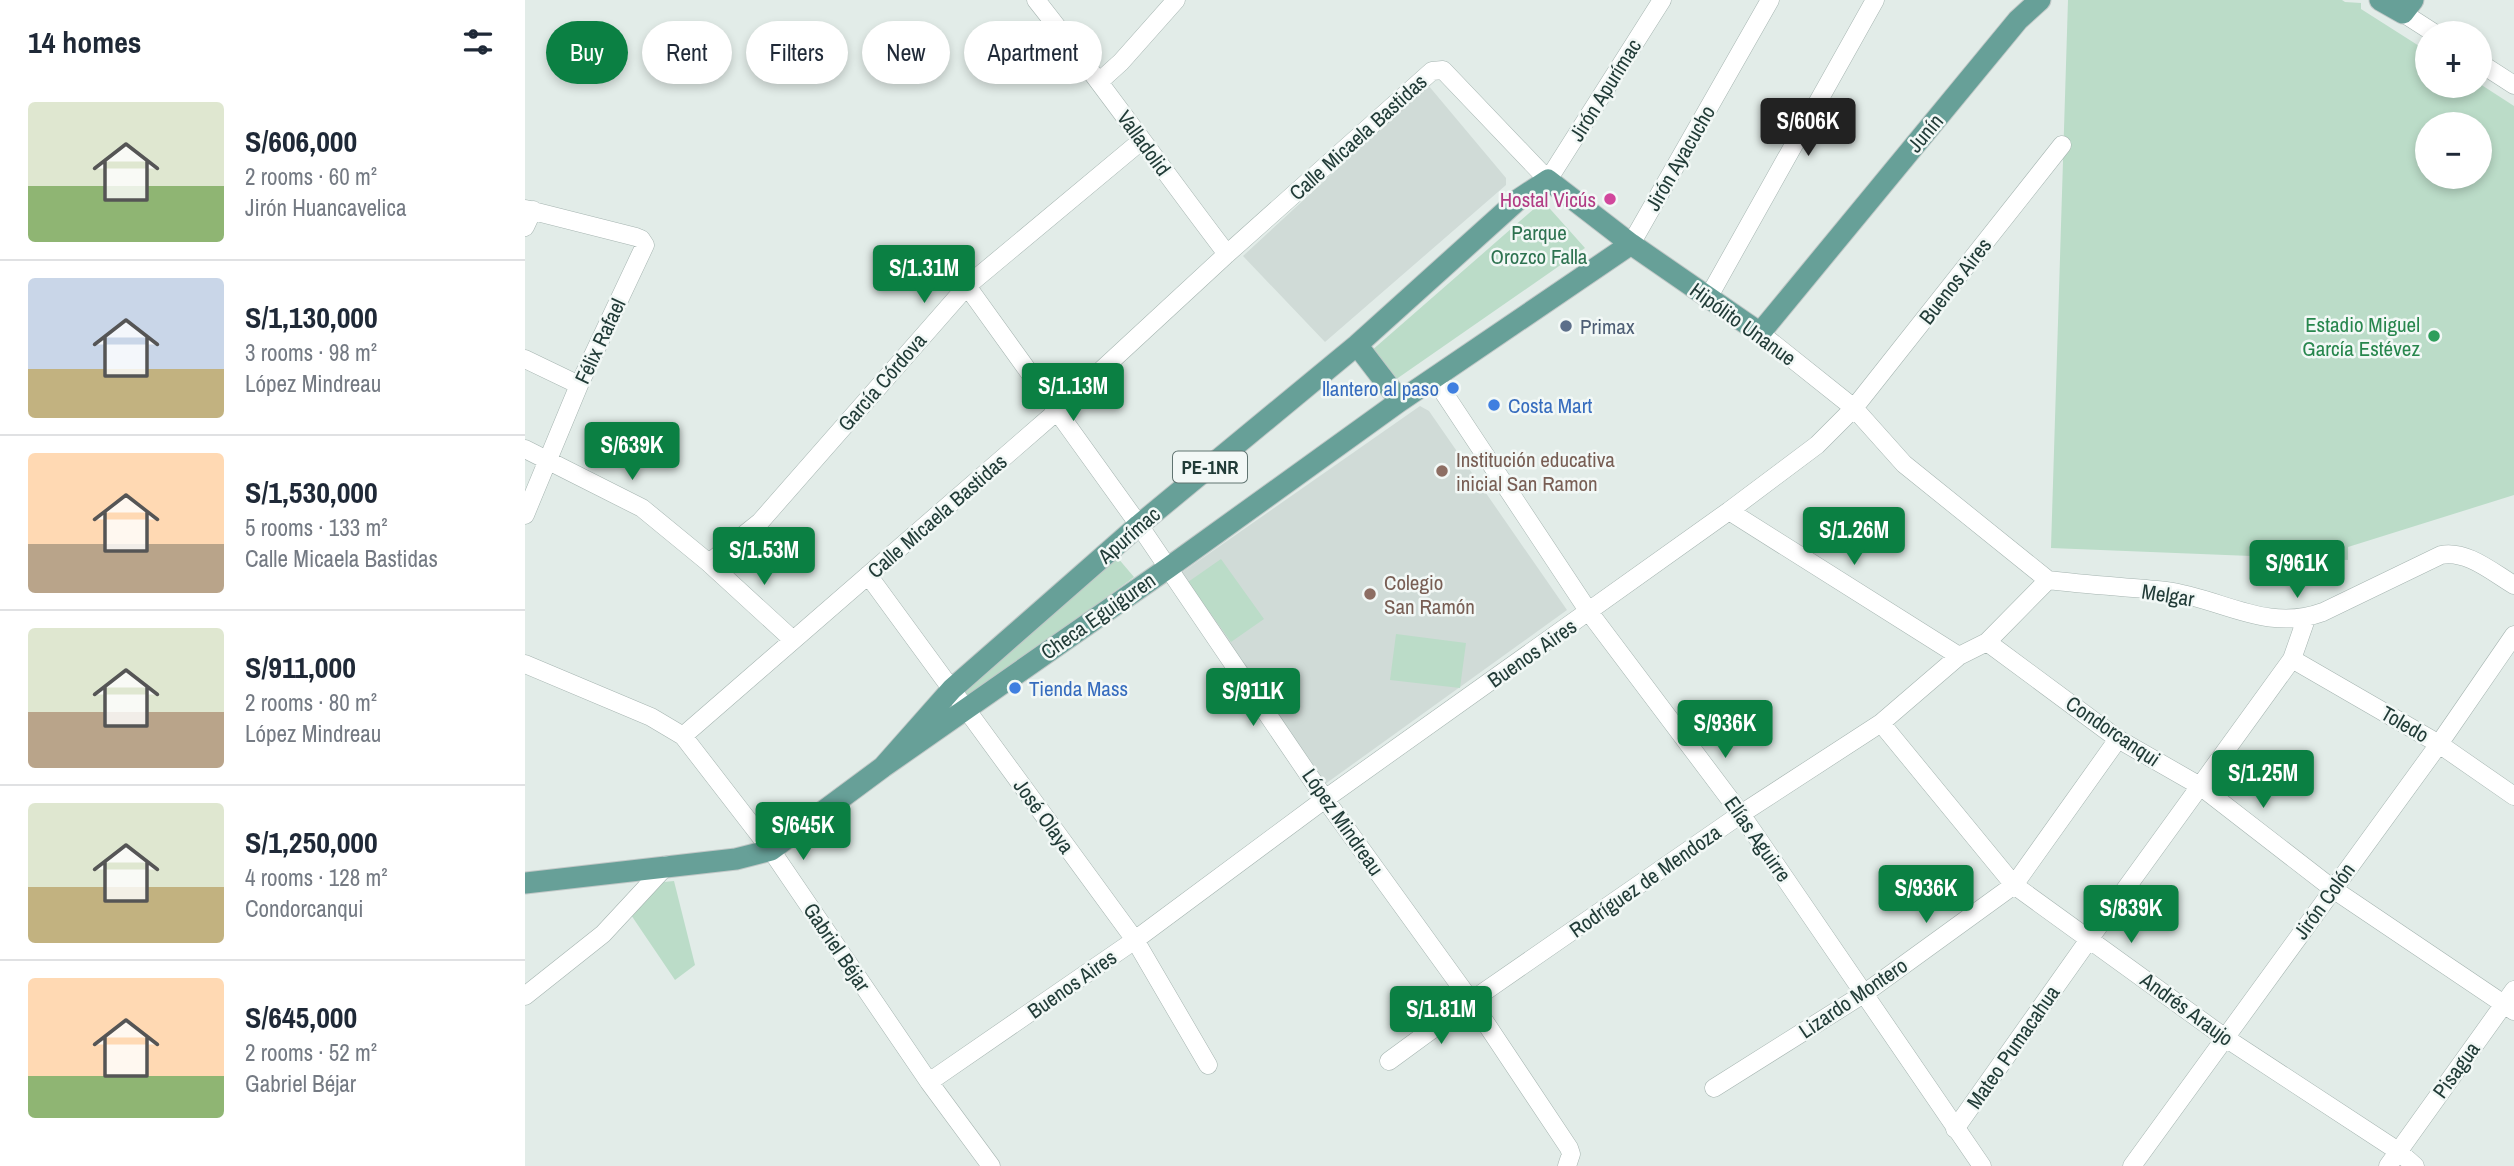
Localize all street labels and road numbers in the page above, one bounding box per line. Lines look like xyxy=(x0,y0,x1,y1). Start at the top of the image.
street label: Jirón Apurímac xyxy=(1562,33,1648,147)
street label: Calle Micaela Bastidas xyxy=(1283,67,1433,207)
street label: Jirón Ayacucho xyxy=(1638,100,1722,216)
street label: Valladolid xyxy=(1110,104,1178,182)
street label: Junín xyxy=(1900,108,1950,158)
street label: Buenos Aires xyxy=(1912,232,1998,330)
street label: Hipólito Unanue xyxy=(1684,276,1802,372)
street label: Félix Rafael xyxy=(568,294,632,388)
street label: García Córdova xyxy=(831,326,933,437)
street label: Calle Micaela Bastidas xyxy=(861,447,1013,585)
road number: PE-1NR xyxy=(1173,452,1247,482)
street label: Apurímac xyxy=(1091,500,1166,571)
street label: Checa Eguiguren xyxy=(1035,566,1161,666)
street label: Melgar xyxy=(2140,577,2197,613)
street label: Buenos Aires xyxy=(1482,612,1582,694)
street label: Condorcanqui xyxy=(2060,689,2166,773)
street label: Toledo xyxy=(2376,699,2434,749)
street label: López Mindreau xyxy=(1295,763,1391,881)
street label: José Olaya xyxy=(1007,773,1081,860)
street label: Elías Aguirre xyxy=(1718,790,1798,888)
street label: Rodríguez de Mendoza xyxy=(1563,818,1727,944)
street label: Jirón Colón xyxy=(2286,857,2362,945)
street label: Gabriel Béjar xyxy=(797,897,878,997)
street label: Buenos Aires xyxy=(1022,943,1122,1025)
street label: Lizardo Montero xyxy=(1793,951,1913,1045)
street label: Andrés Araujo xyxy=(2134,965,2239,1053)
street label: Mateo Pumacahua xyxy=(1960,979,2067,1115)
street label: Pisagua xyxy=(2426,1036,2487,1104)

